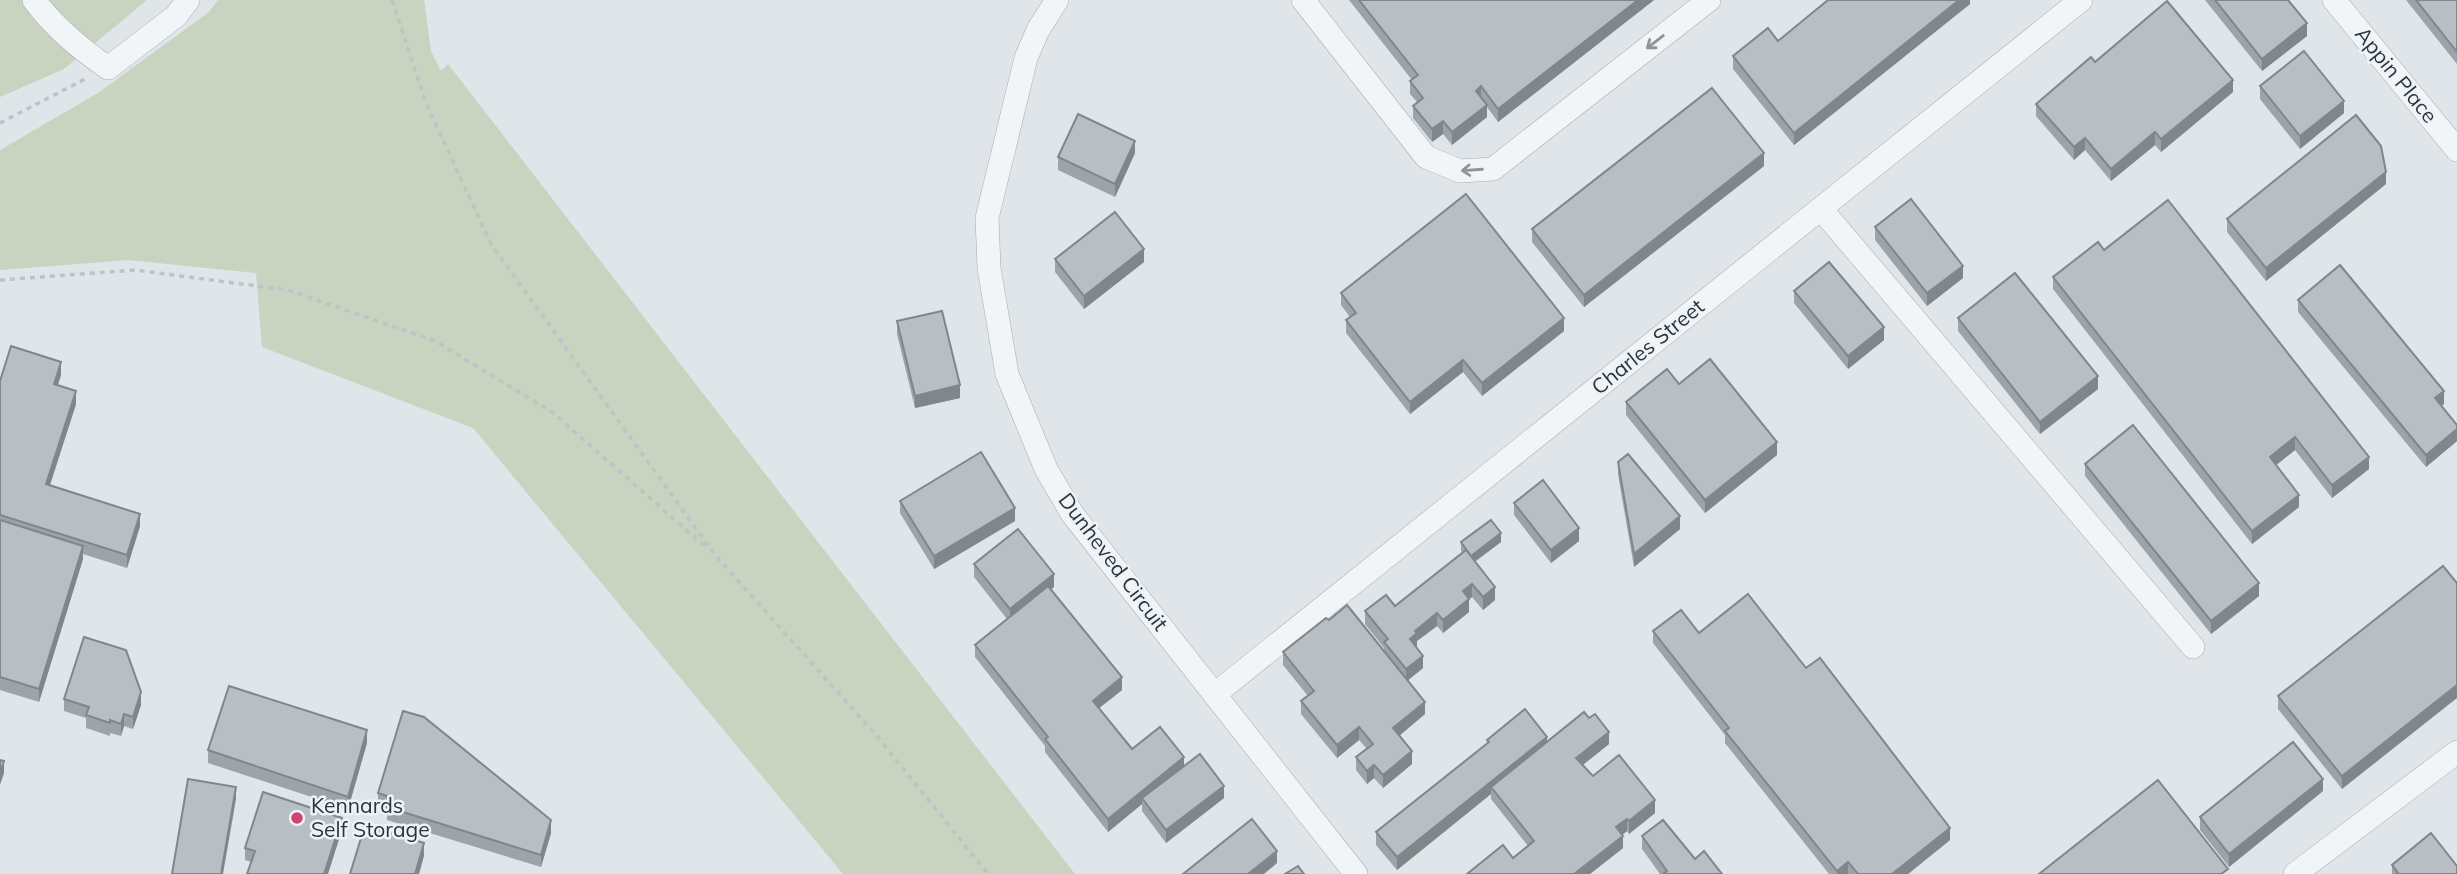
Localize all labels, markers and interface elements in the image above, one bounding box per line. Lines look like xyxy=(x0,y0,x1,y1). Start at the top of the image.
street label: Appin Place xyxy=(2350,21,2443,128)
one-way arrow xyxy=(1647,34,1665,49)
one-way arrow xyxy=(1461,164,1483,177)
street label: Charles Street xyxy=(1586,293,1709,400)
street label: Dunheved Circuit xyxy=(1053,487,1174,635)
place label: Kennards Self Storage xyxy=(311,792,430,842)
marker: Kennards Self Storage xyxy=(289,810,305,826)

